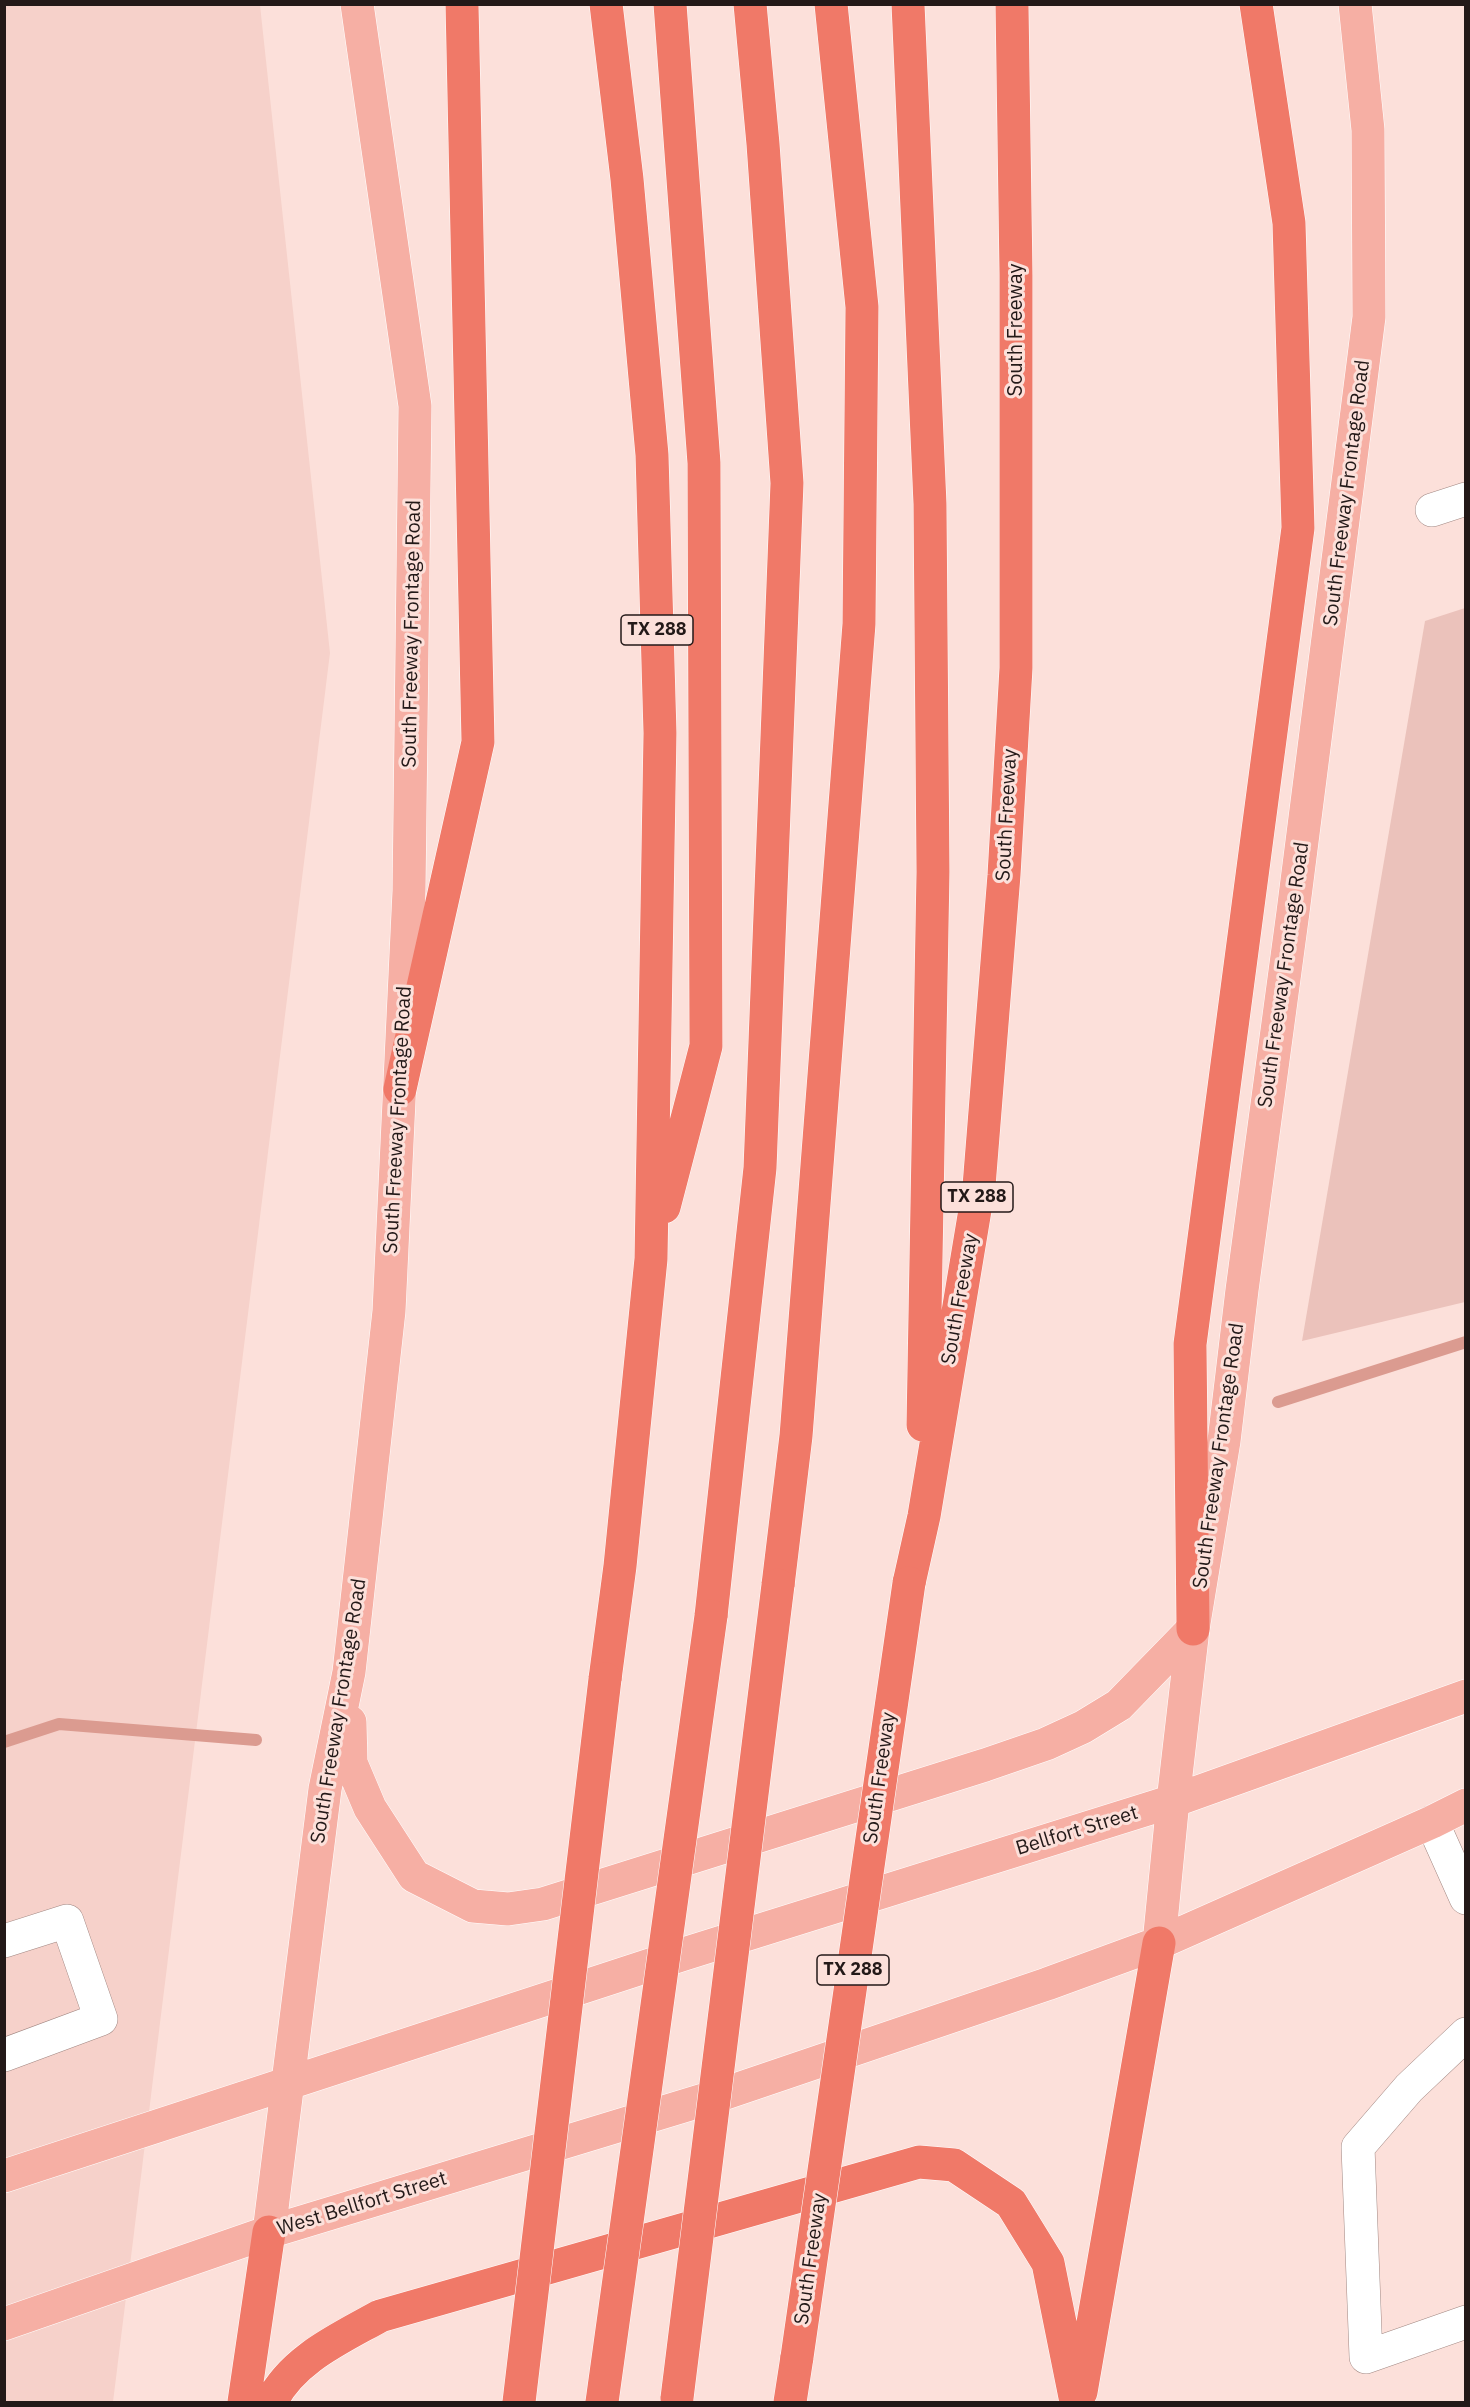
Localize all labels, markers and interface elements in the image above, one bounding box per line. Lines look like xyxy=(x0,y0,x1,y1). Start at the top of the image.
street label: South Freeway xyxy=(1004,264,1028,396)
street label: South Freeway Frontage Road xyxy=(1319,359,1375,627)
street label: South Freeway Frontage Road xyxy=(398,500,426,768)
road number: TX 288 xyxy=(621,615,693,645)
street label: South Freeway xyxy=(992,748,1022,882)
street label: South Freeway Frontage Road xyxy=(1253,841,1315,1109)
street label: South Freeway Frontage Road xyxy=(379,986,417,1254)
road number: TX 288 xyxy=(941,1182,1013,1212)
street label: South Freeway xyxy=(937,1231,983,1367)
street label: South Freeway Frontage Road xyxy=(1188,1322,1250,1590)
street label: South Freeway Frontage Road xyxy=(306,1577,372,1845)
street label: South Freeway xyxy=(859,1711,901,1845)
street label: Bellfort Street xyxy=(1013,1801,1141,1861)
road number: TX 288 xyxy=(817,1955,889,1985)
street label: West Bellfort Street xyxy=(274,2167,450,2241)
street label: South Freeway xyxy=(790,2192,832,2326)

